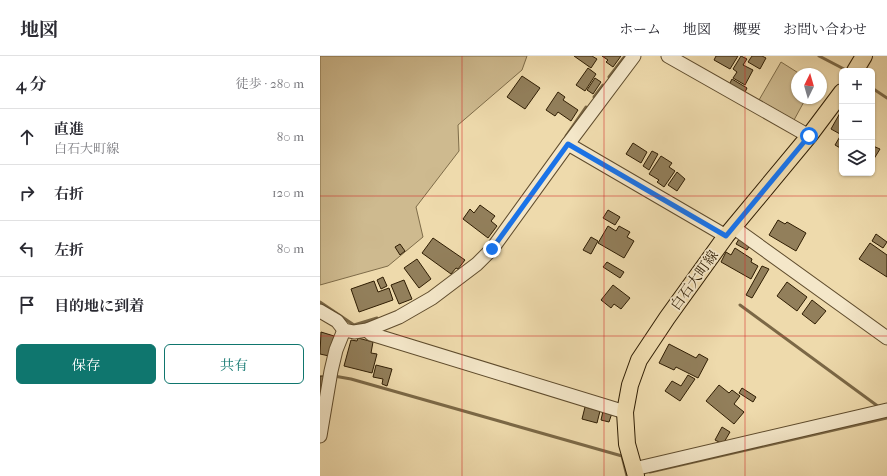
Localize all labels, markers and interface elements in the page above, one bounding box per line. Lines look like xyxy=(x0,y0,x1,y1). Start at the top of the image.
text: 地図 xyxy=(20,19,58,41)
text: ホーム xyxy=(619,21,661,38)
text: 地図 xyxy=(683,21,711,38)
text: 概要 xyxy=(733,21,761,38)
text: お問い合わせ xyxy=(783,21,867,38)
north arrow xyxy=(791,68,827,104)
map controls xyxy=(839,68,875,176)
button: + xyxy=(839,68,875,104)
text: 4 分 xyxy=(16,74,47,94)
text: 徒歩 · 280 m xyxy=(236,76,304,91)
button: − xyxy=(839,104,875,140)
text: 直進 xyxy=(54,120,84,138)
icon: ahead xyxy=(16,126,38,148)
route start xyxy=(800,127,818,145)
text: 80 m xyxy=(277,129,304,144)
button: layers xyxy=(839,140,875,176)
text: 白石大町線 xyxy=(54,141,119,156)
icon: right xyxy=(16,182,38,204)
text: 右折 xyxy=(54,185,84,203)
text: 120 m xyxy=(272,185,304,200)
icon: left xyxy=(16,238,38,260)
route end xyxy=(483,240,501,258)
text: 左折 xyxy=(54,241,84,259)
text: 80 m xyxy=(277,241,304,256)
street label: 白石大町線 xyxy=(667,247,722,314)
icon: arrive xyxy=(16,294,38,316)
text: 目的地に到着 xyxy=(54,297,144,315)
button: 保存 xyxy=(16,344,156,384)
button: 共有 xyxy=(164,344,304,384)

